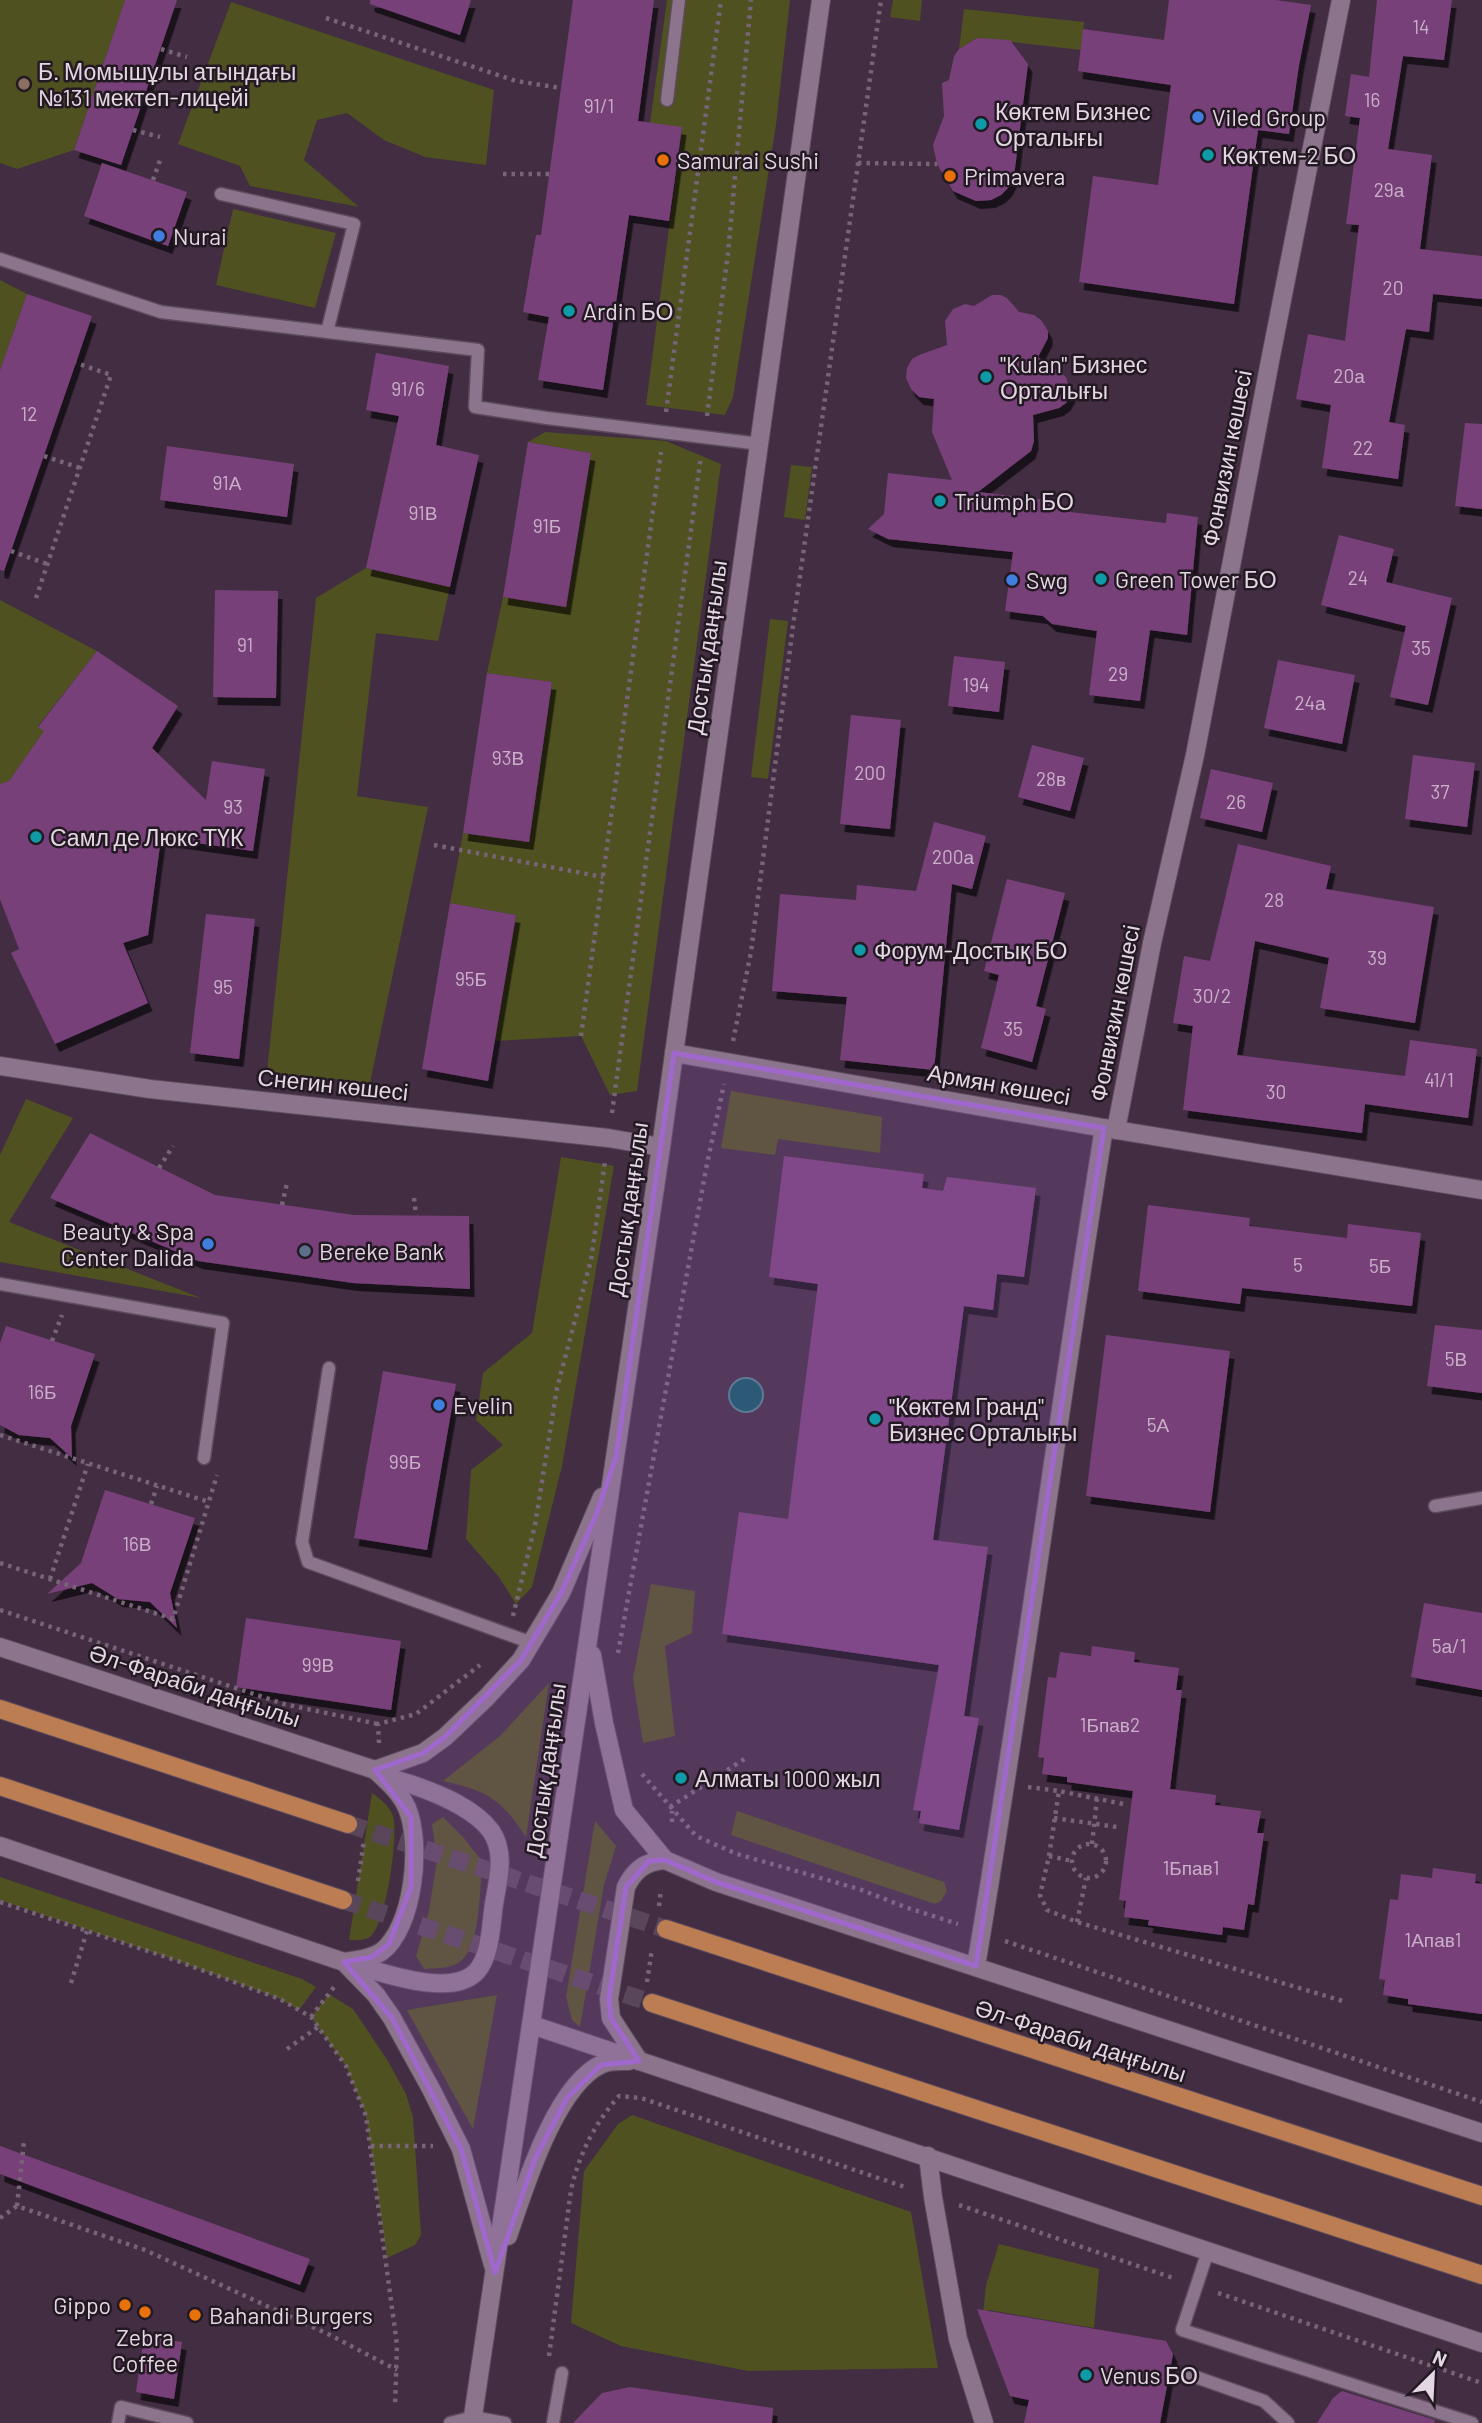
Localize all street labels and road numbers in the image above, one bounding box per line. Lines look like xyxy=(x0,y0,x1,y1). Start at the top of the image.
street label: Фонвизин көшесі xyxy=(1195,367,1257,549)
street label: Достық даңғылы xyxy=(680,558,732,736)
street label: Фонвизин көшесі xyxy=(1083,922,1145,1104)
street label: Армян көшесі xyxy=(925,1058,1073,1110)
street label: Снегин көшесі xyxy=(256,1062,410,1106)
street label: Достық даңғылы xyxy=(601,1120,653,1298)
street label: Әл-Фараби даңғылы xyxy=(86,1638,304,1732)
street label: Достық даңғылы xyxy=(519,1681,571,1859)
street label: Әл-Фараби даңғылы xyxy=(972,1993,1190,2087)

